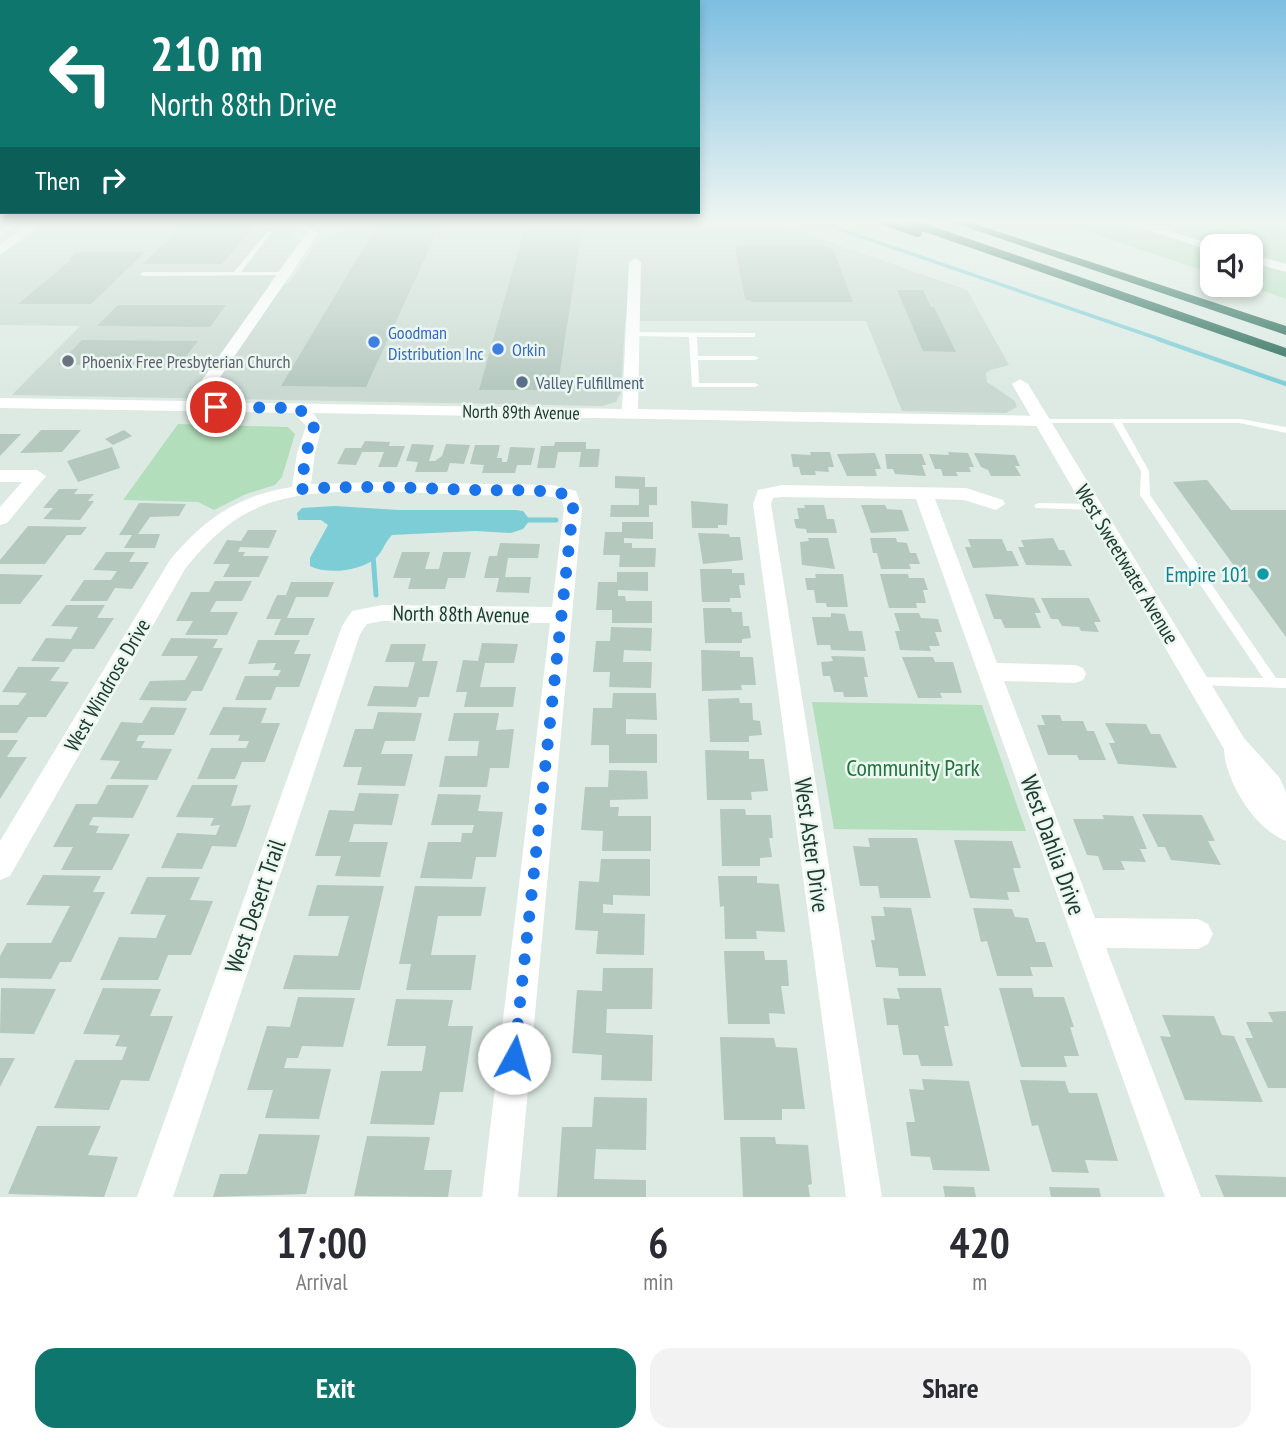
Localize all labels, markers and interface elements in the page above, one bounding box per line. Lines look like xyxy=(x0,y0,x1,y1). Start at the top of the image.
text: 210 m xyxy=(150,21,263,85)
icon: left xyxy=(35,28,126,119)
text: North 88th Drive xyxy=(150,83,337,125)
icon: right xyxy=(94,161,132,199)
text: Then xyxy=(35,164,80,197)
map controls xyxy=(1200,234,1263,297)
button: sound xyxy=(1200,234,1263,297)
place label: Goodman Distribution Inc xyxy=(388,321,484,365)
marker: Goodman Distribution Inc xyxy=(366,334,382,350)
place label: Orkin xyxy=(512,338,546,361)
marker: Orkin xyxy=(490,341,506,357)
place label: Phoenix Free Presbyterian Church xyxy=(82,350,290,373)
marker: Phoenix Free Presbyterian Church xyxy=(60,353,76,369)
place label: Valley Fulfillment xyxy=(535,371,644,394)
marker: Valley Fulfillment xyxy=(514,374,530,390)
pin xyxy=(186,377,246,437)
icon: arrive xyxy=(197,388,235,426)
street label: North 89th Avenue xyxy=(462,399,580,425)
street label: West Sweetwater Avenue xyxy=(1069,479,1185,649)
place label: Empire 101 xyxy=(1165,561,1249,588)
marker: Empire 101 xyxy=(1255,566,1271,582)
street label: North 88th Avenue xyxy=(392,599,530,629)
street label: West Windrose Drive xyxy=(58,614,156,756)
park label: Community Park xyxy=(846,752,980,783)
street label: West Dahlia Drive xyxy=(1013,771,1093,919)
street label: West Aster Drive xyxy=(787,776,837,914)
street label: West Desert Trail xyxy=(218,835,292,977)
position arrow xyxy=(477,1021,551,1095)
text: 17:00 xyxy=(276,1215,367,1270)
text: 6 xyxy=(648,1215,668,1270)
text: 420 xyxy=(950,1215,1010,1270)
text: Arrival xyxy=(296,1267,348,1296)
text: min xyxy=(643,1267,673,1296)
text: m xyxy=(972,1267,987,1296)
button: Exit xyxy=(35,1348,636,1428)
button: Share xyxy=(650,1348,1251,1428)

